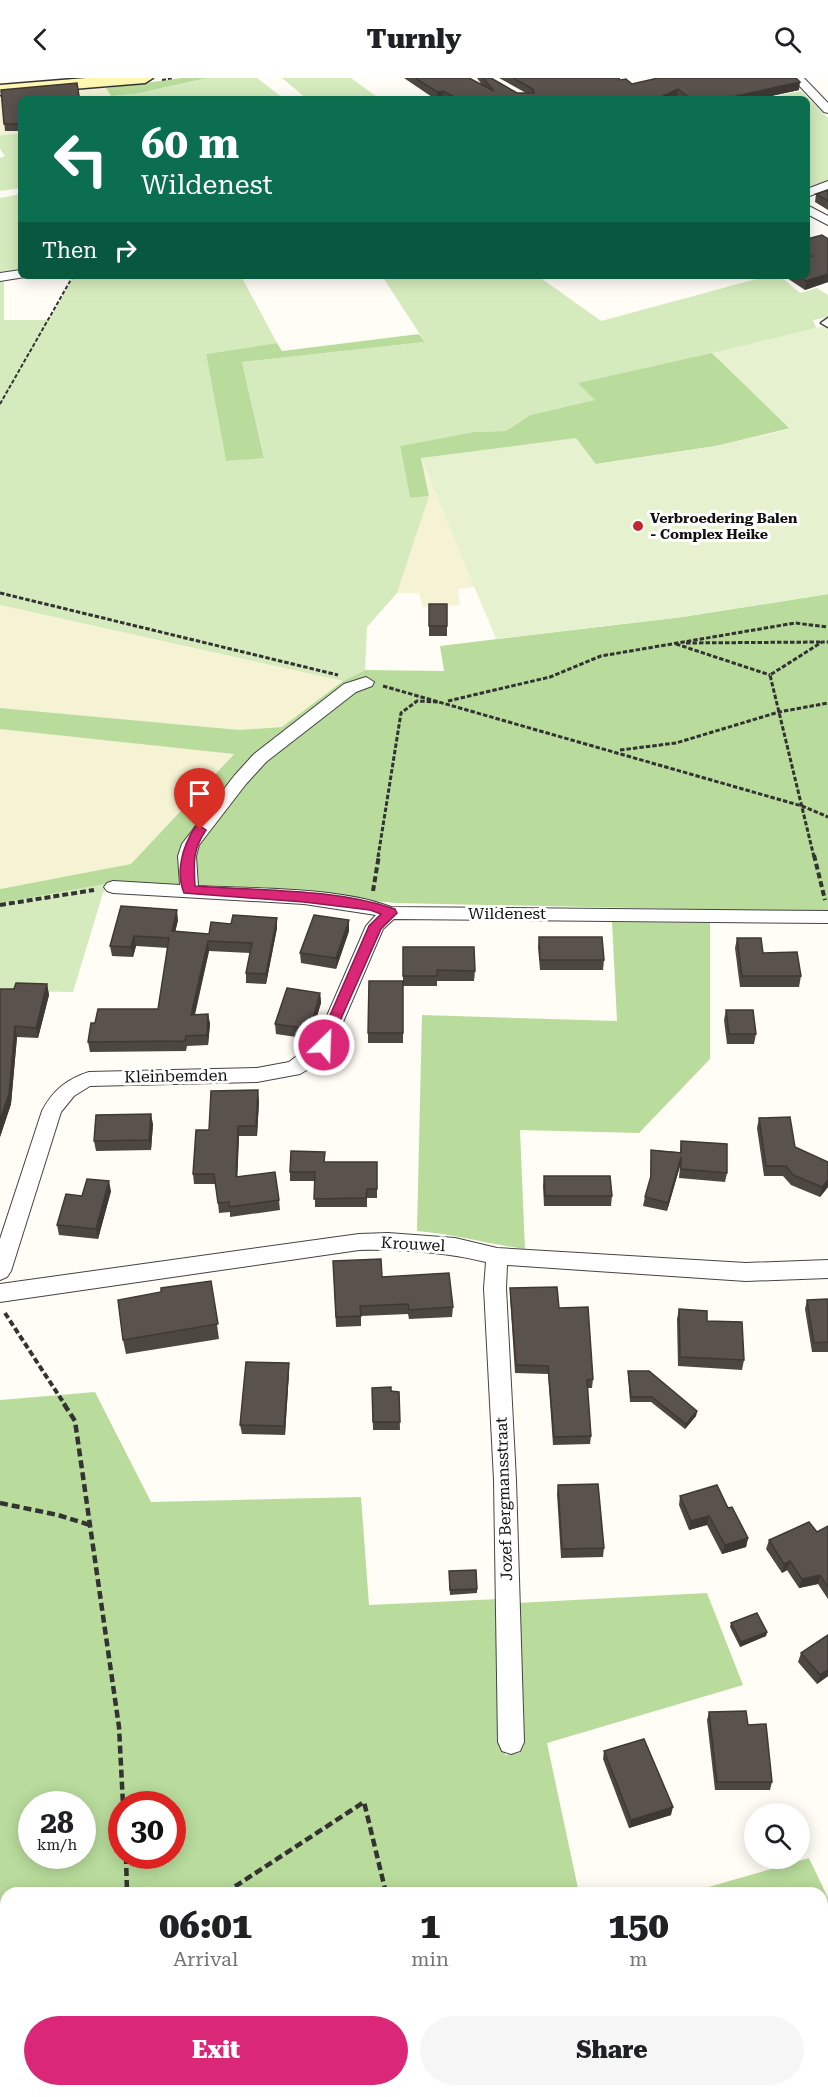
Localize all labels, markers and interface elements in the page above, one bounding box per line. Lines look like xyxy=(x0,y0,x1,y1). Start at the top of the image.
icon: back xyxy=(24,23,57,56)
text: Turnly xyxy=(367,23,461,55)
icon: search xyxy=(771,23,804,56)
text: 60 m xyxy=(141,119,239,168)
icon: left xyxy=(42,120,120,198)
text: Wildenest xyxy=(141,169,273,201)
icon: right xyxy=(109,234,142,267)
text: Then xyxy=(42,238,97,263)
place label: Verbroedering Balen - Complex Heike xyxy=(650,510,798,542)
marker: Verbroedering Balen - Complex Heike xyxy=(631,519,645,533)
pin xyxy=(174,768,225,830)
icon: arrive xyxy=(183,777,216,810)
street label: Wildenest xyxy=(468,904,546,923)
position arrow xyxy=(292,1013,356,1077)
street label: Kleinbemden xyxy=(124,1066,228,1086)
street label: Krouwel xyxy=(380,1233,446,1255)
street label: Jozef Bergmansstraat xyxy=(492,1417,516,1581)
speed limit sign: 30 xyxy=(108,1791,186,1869)
map controls xyxy=(744,1803,810,1869)
button: search xyxy=(744,1803,810,1869)
text: 28 xyxy=(40,1805,74,1840)
text: km/h xyxy=(37,1836,77,1854)
text: 06:01 xyxy=(159,1905,252,1947)
text: 1 xyxy=(420,1905,440,1947)
text: 150 xyxy=(608,1905,669,1947)
text: Arrival xyxy=(173,1947,238,1971)
text: min xyxy=(411,1947,449,1971)
text: m xyxy=(629,1947,648,1971)
button: Exit xyxy=(24,2016,408,2085)
button: Share xyxy=(420,2016,804,2085)

